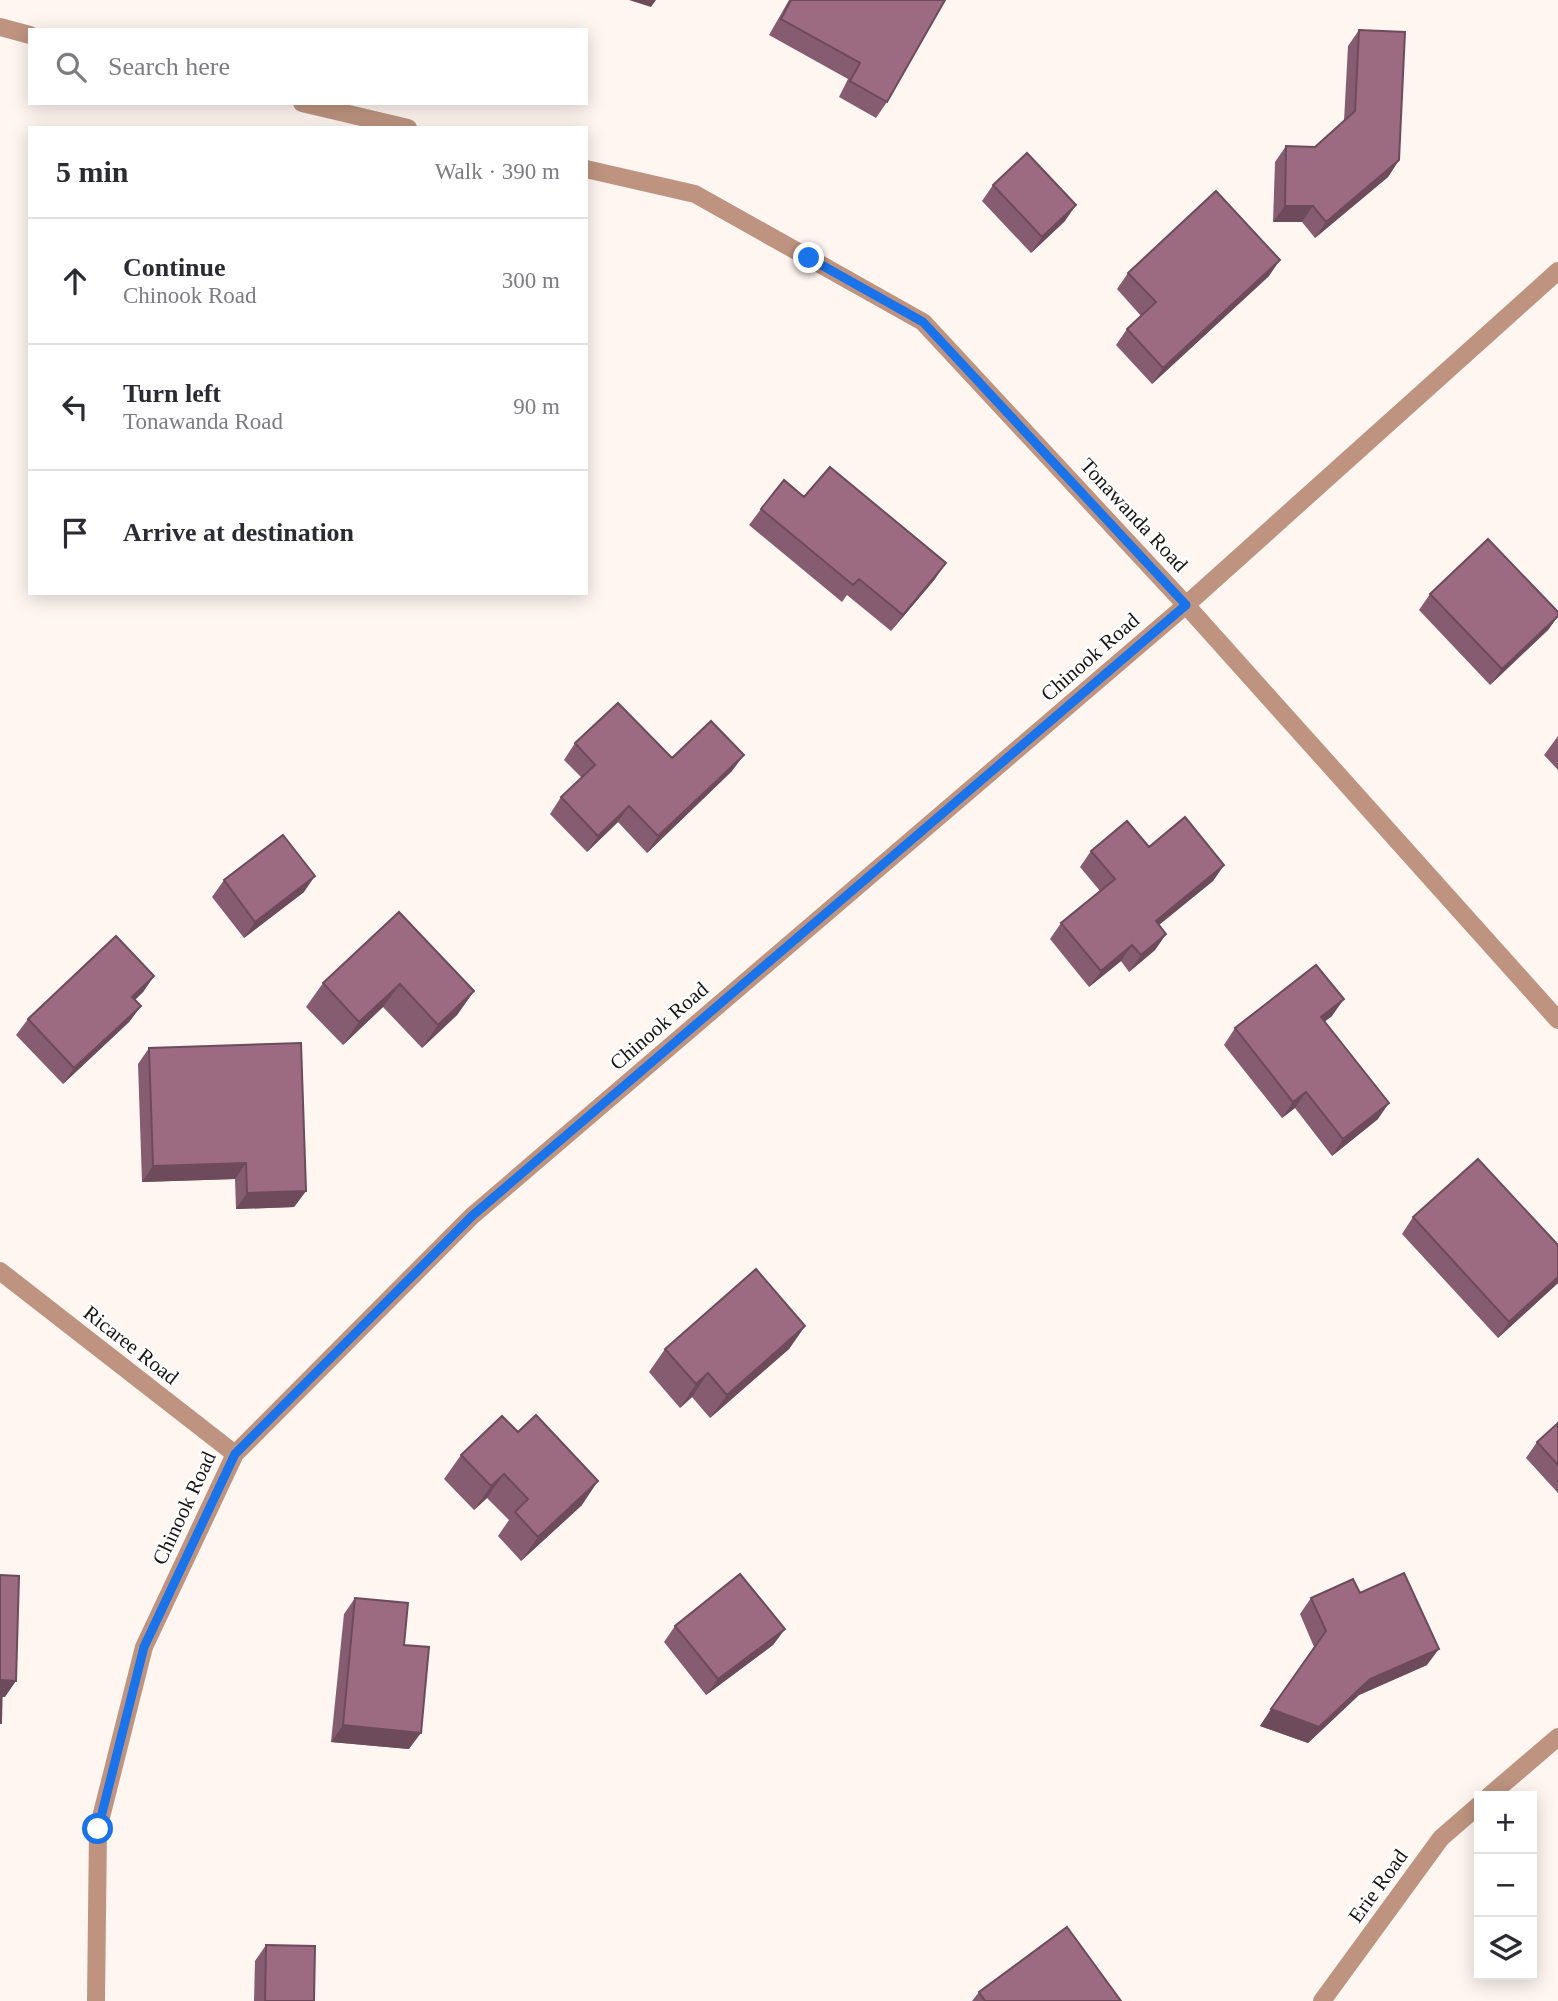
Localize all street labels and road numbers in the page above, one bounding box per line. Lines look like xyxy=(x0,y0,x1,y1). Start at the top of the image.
street label: Tonawanda Road xyxy=(1075,453,1193,577)
street label: Chinook Road xyxy=(1036,608,1144,706)
street label: Chinook Road xyxy=(605,977,713,1075)
street label: Ricaree Road xyxy=(79,1301,184,1390)
street label: Chinook Road xyxy=(147,1447,221,1568)
street label: Erie Road xyxy=(1343,1844,1413,1927)

